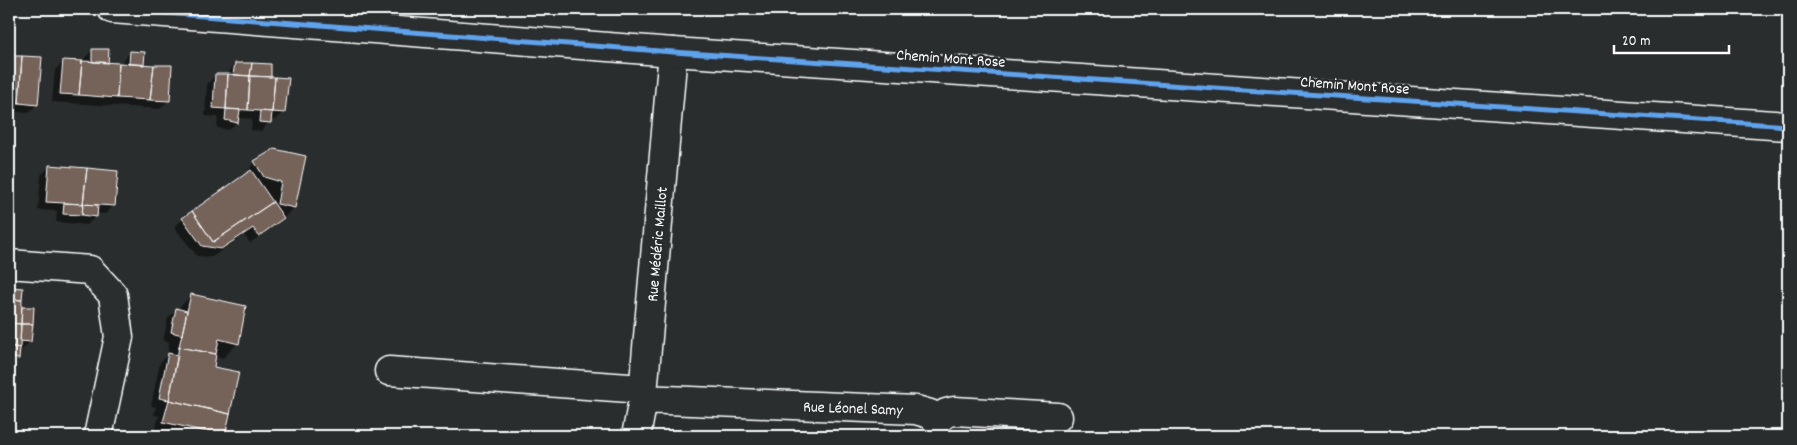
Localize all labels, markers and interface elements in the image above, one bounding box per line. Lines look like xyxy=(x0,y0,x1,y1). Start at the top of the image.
scale bar xyxy=(1614,22,1730,54)
text: 20 m xyxy=(1622,31,1650,53)
street label: Chemin Mont Rose xyxy=(895,44,1006,75)
street label: Chemin Mont Rose xyxy=(1299,71,1410,102)
street label: Rue Médéric Maillot xyxy=(642,186,675,303)
street label: Rue Léonel Samy xyxy=(803,396,904,423)

